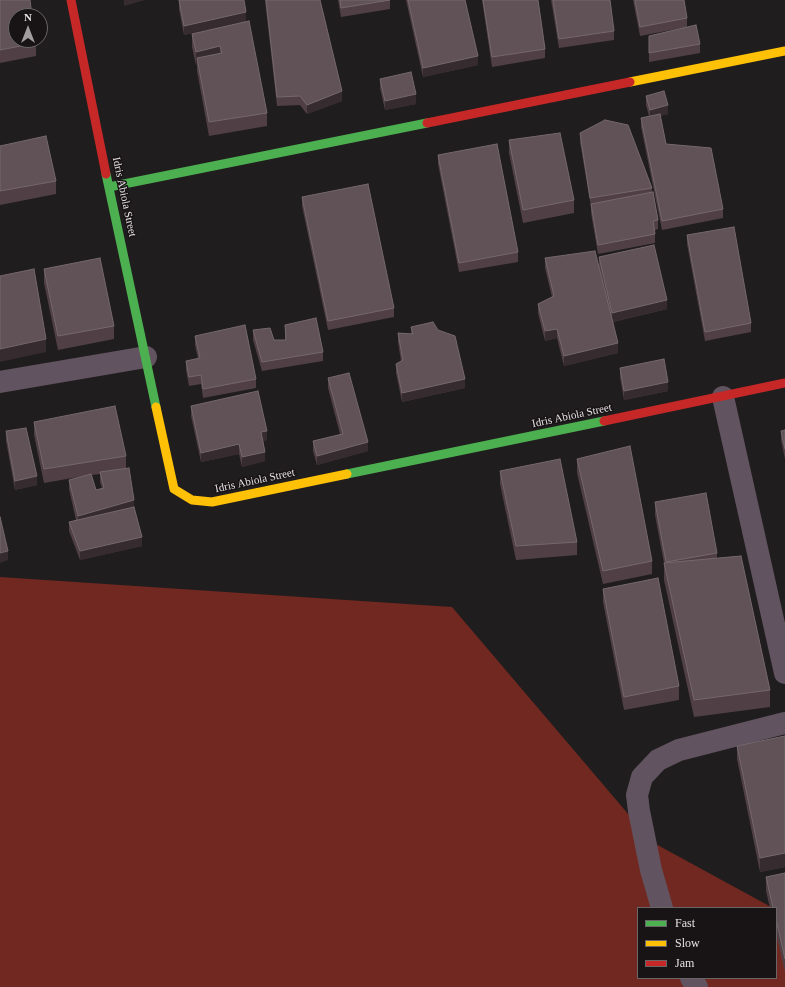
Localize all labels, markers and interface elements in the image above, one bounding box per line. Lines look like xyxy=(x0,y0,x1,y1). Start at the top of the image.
north arrow xyxy=(8,8,48,48)
text: N xyxy=(24,11,32,23)
street label: Idris Abiola Street xyxy=(109,156,139,238)
street label: Idris Abiola Street xyxy=(531,401,613,431)
street label: Idris Abiola Street xyxy=(214,466,296,496)
legend xyxy=(637,907,777,979)
text: Fast xyxy=(675,916,695,930)
text: Slow xyxy=(675,936,700,950)
text: Jam xyxy=(675,956,694,970)

